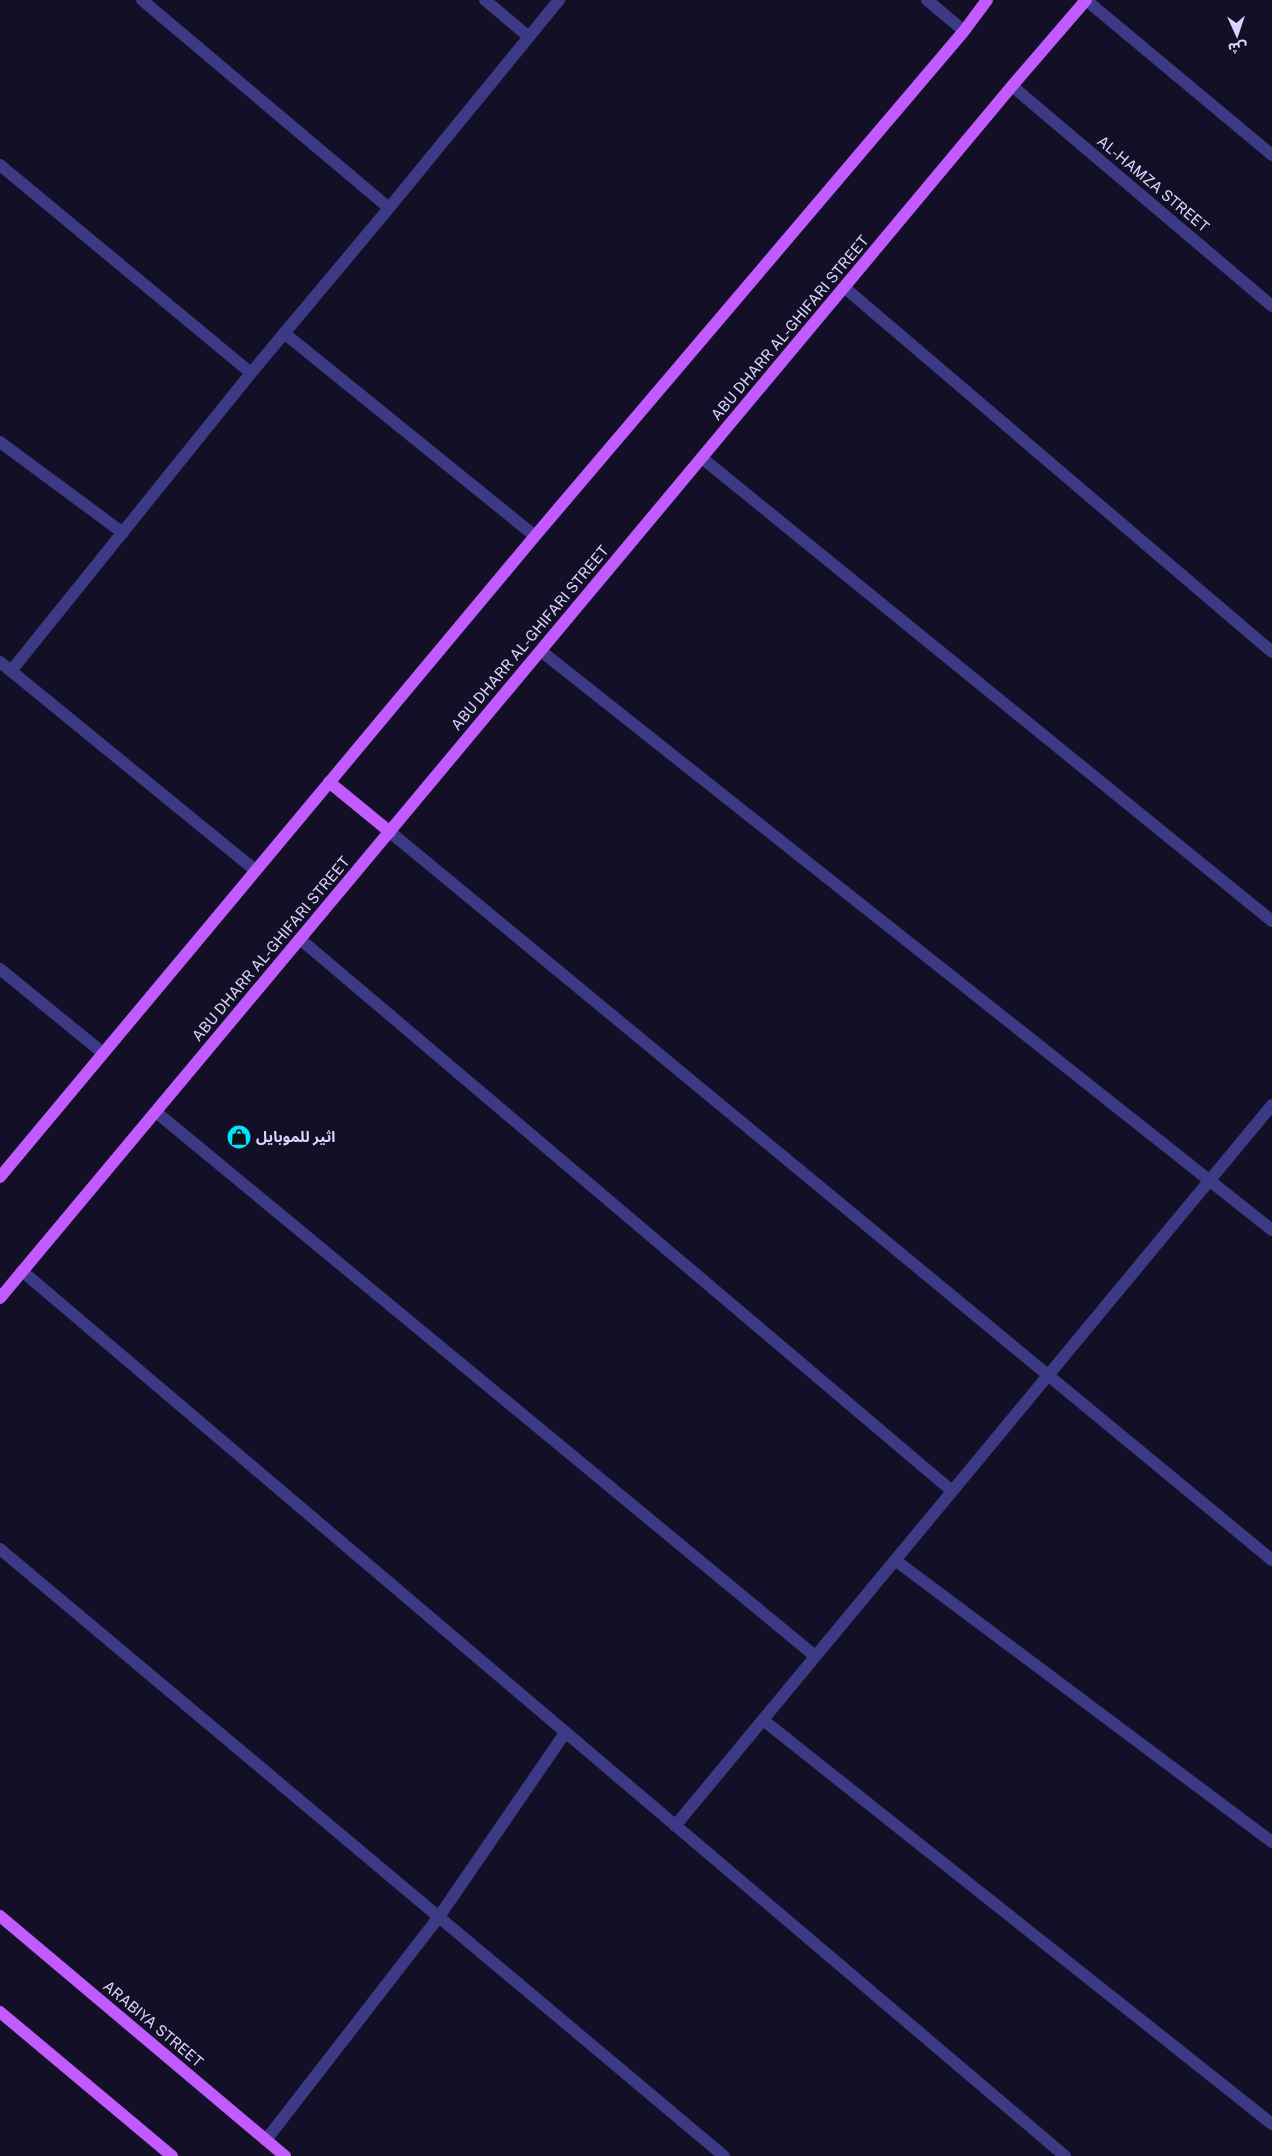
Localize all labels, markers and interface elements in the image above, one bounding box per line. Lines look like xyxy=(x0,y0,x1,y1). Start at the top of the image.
north arrow xyxy=(1212,10,1262,60)
text: ش xyxy=(1228,39,1248,56)
street label: AL-HAMZA STREET xyxy=(1094,132,1213,235)
street label: ABU DHARR AL-GHIFARI STREET xyxy=(707,232,872,423)
street label: ABU DHARR AL-GHIFARI STREET xyxy=(447,542,612,733)
street label: ABU DHARR AL-GHIFARI STREET xyxy=(188,853,353,1044)
shop icon: اثير للموبايل xyxy=(226,1124,252,1150)
place label: اثير للموبايل xyxy=(256,1128,335,1146)
street label: ARABIYA STREET xyxy=(100,1977,207,2070)

